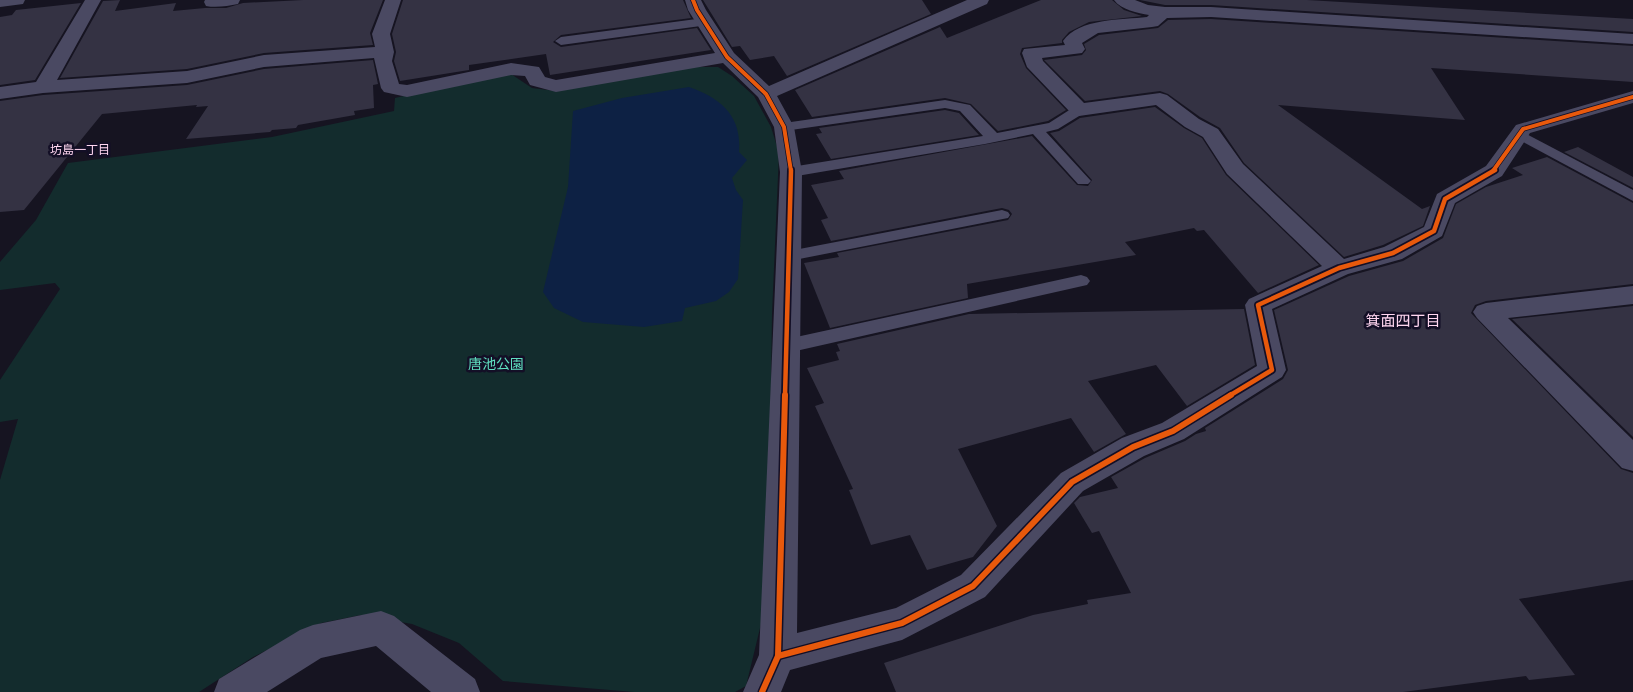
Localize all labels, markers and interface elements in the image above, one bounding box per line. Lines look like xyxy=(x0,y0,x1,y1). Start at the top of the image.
district label: 坊島一丁目 xyxy=(50,141,110,158)
district label: 箕面四丁目 xyxy=(1365,310,1441,331)
park label: 唐池公園 xyxy=(468,354,524,374)

